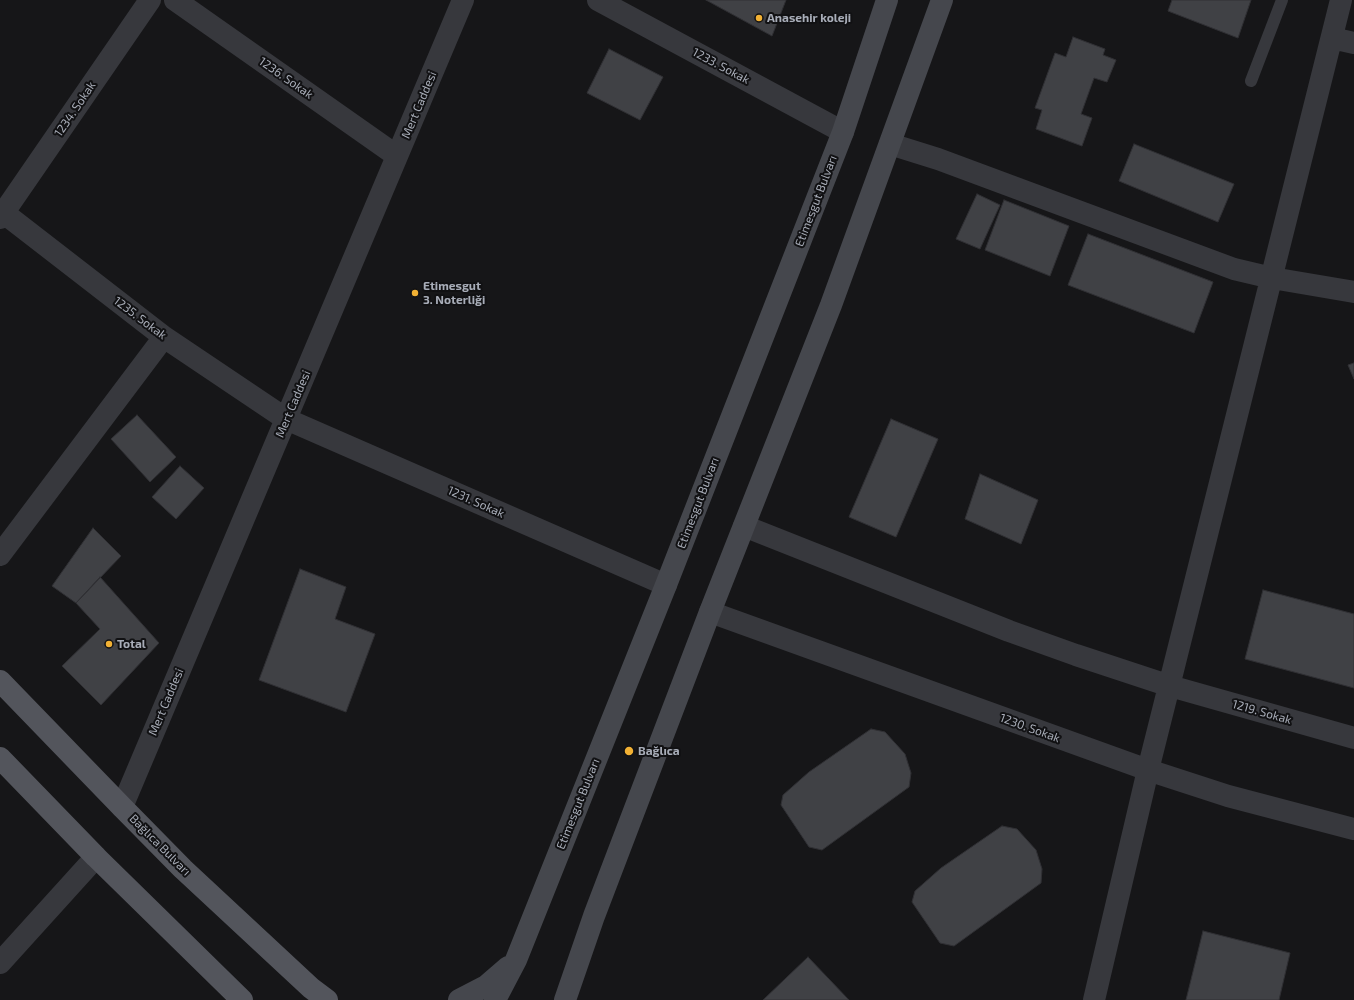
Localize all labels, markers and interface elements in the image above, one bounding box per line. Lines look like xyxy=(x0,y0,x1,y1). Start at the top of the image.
place label: Anasehir koleji xyxy=(767,11,851,25)
marker: Anasehir koleji xyxy=(754,13,764,23)
street label: 1233. Sokak xyxy=(690,45,752,87)
street label: 1236. Sokak xyxy=(256,54,316,102)
street label: Mert Caddesi xyxy=(398,69,440,141)
street label: 1234. Sokak xyxy=(51,79,99,139)
street label: Etimesgut Bulvarı xyxy=(792,153,840,249)
place label: Etimesgut 3. Noterliği xyxy=(423,279,485,307)
marker: Etimesgut 3. Noterliği xyxy=(410,288,420,298)
street label: 1235. Sokak xyxy=(111,293,169,343)
street label: Mert Caddesi xyxy=(272,368,314,440)
street label: Etimesgut Bulvarı xyxy=(674,455,722,551)
street label: 1231. Sokak xyxy=(445,483,507,521)
place label: Total xyxy=(117,637,146,651)
marker: Total xyxy=(104,639,114,649)
street label: Mert Caddesi xyxy=(145,666,187,738)
street label: 1219. Sokak xyxy=(1231,697,1293,727)
street label: 1230. Sokak xyxy=(998,710,1062,746)
place label: Bağlıca xyxy=(638,744,680,758)
marker: Bağlıca xyxy=(623,745,635,757)
street label: Etimesgut Bulvarı xyxy=(553,757,603,851)
street label: Bağlıca Bulvarı xyxy=(126,811,194,879)

